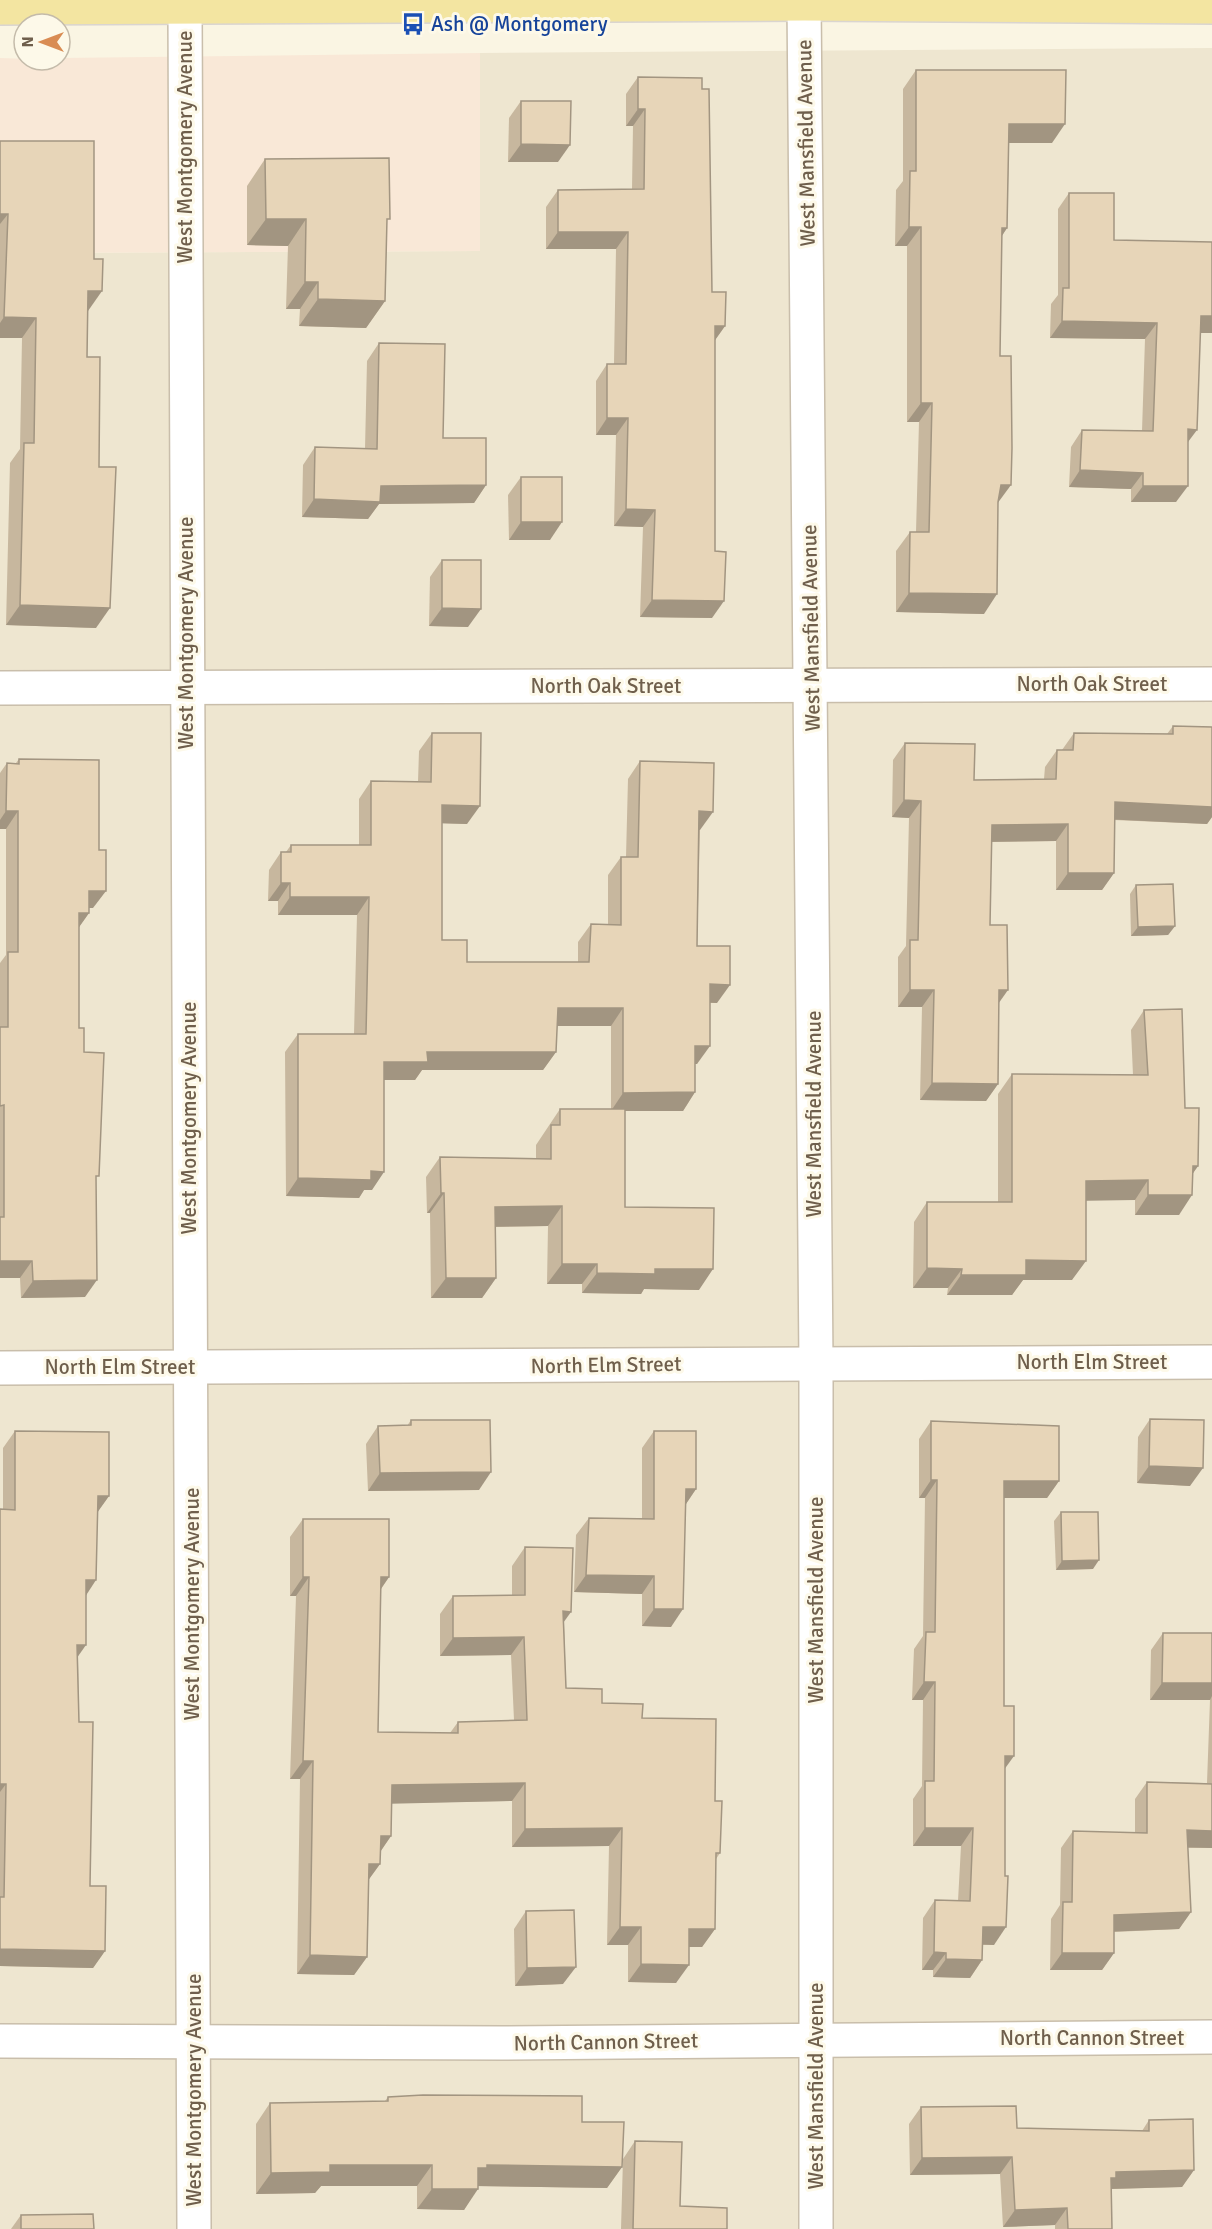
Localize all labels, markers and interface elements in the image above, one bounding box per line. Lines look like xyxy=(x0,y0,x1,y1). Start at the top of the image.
bus stop icon: Ash @ Montgomery xyxy=(400,11,426,37)
place label: Ash @ Montgomery xyxy=(431,11,608,37)
north arrow xyxy=(12,12,72,72)
street label: West Montgomery Avenue xyxy=(172,31,198,263)
text: N xyxy=(18,36,38,48)
street label: West Mansfield Avenue xyxy=(791,39,821,247)
street label: West Montgomery Avenue xyxy=(173,517,199,749)
street label: West Mansfield Avenue xyxy=(796,524,826,732)
street label: North Oak Street xyxy=(1017,671,1167,697)
street label: North Oak Street xyxy=(531,673,681,699)
street label: West Montgomery Avenue xyxy=(176,1002,202,1234)
street label: West Mansfield Avenue xyxy=(801,1010,827,1218)
street label: North Elm Street xyxy=(1017,1349,1167,1375)
street label: North Elm Street xyxy=(530,1351,682,1379)
street label: North Elm Street xyxy=(45,1354,195,1380)
street label: West Montgomery Avenue xyxy=(179,1488,205,1720)
street label: West Mansfield Avenue xyxy=(803,1496,829,1704)
street label: West Montgomery Avenue xyxy=(181,1974,207,2206)
street label: West Mansfield Avenue xyxy=(803,1982,829,2190)
street label: North Cannon Street xyxy=(1000,2025,1184,2051)
street label: North Cannon Street xyxy=(514,2027,698,2057)

